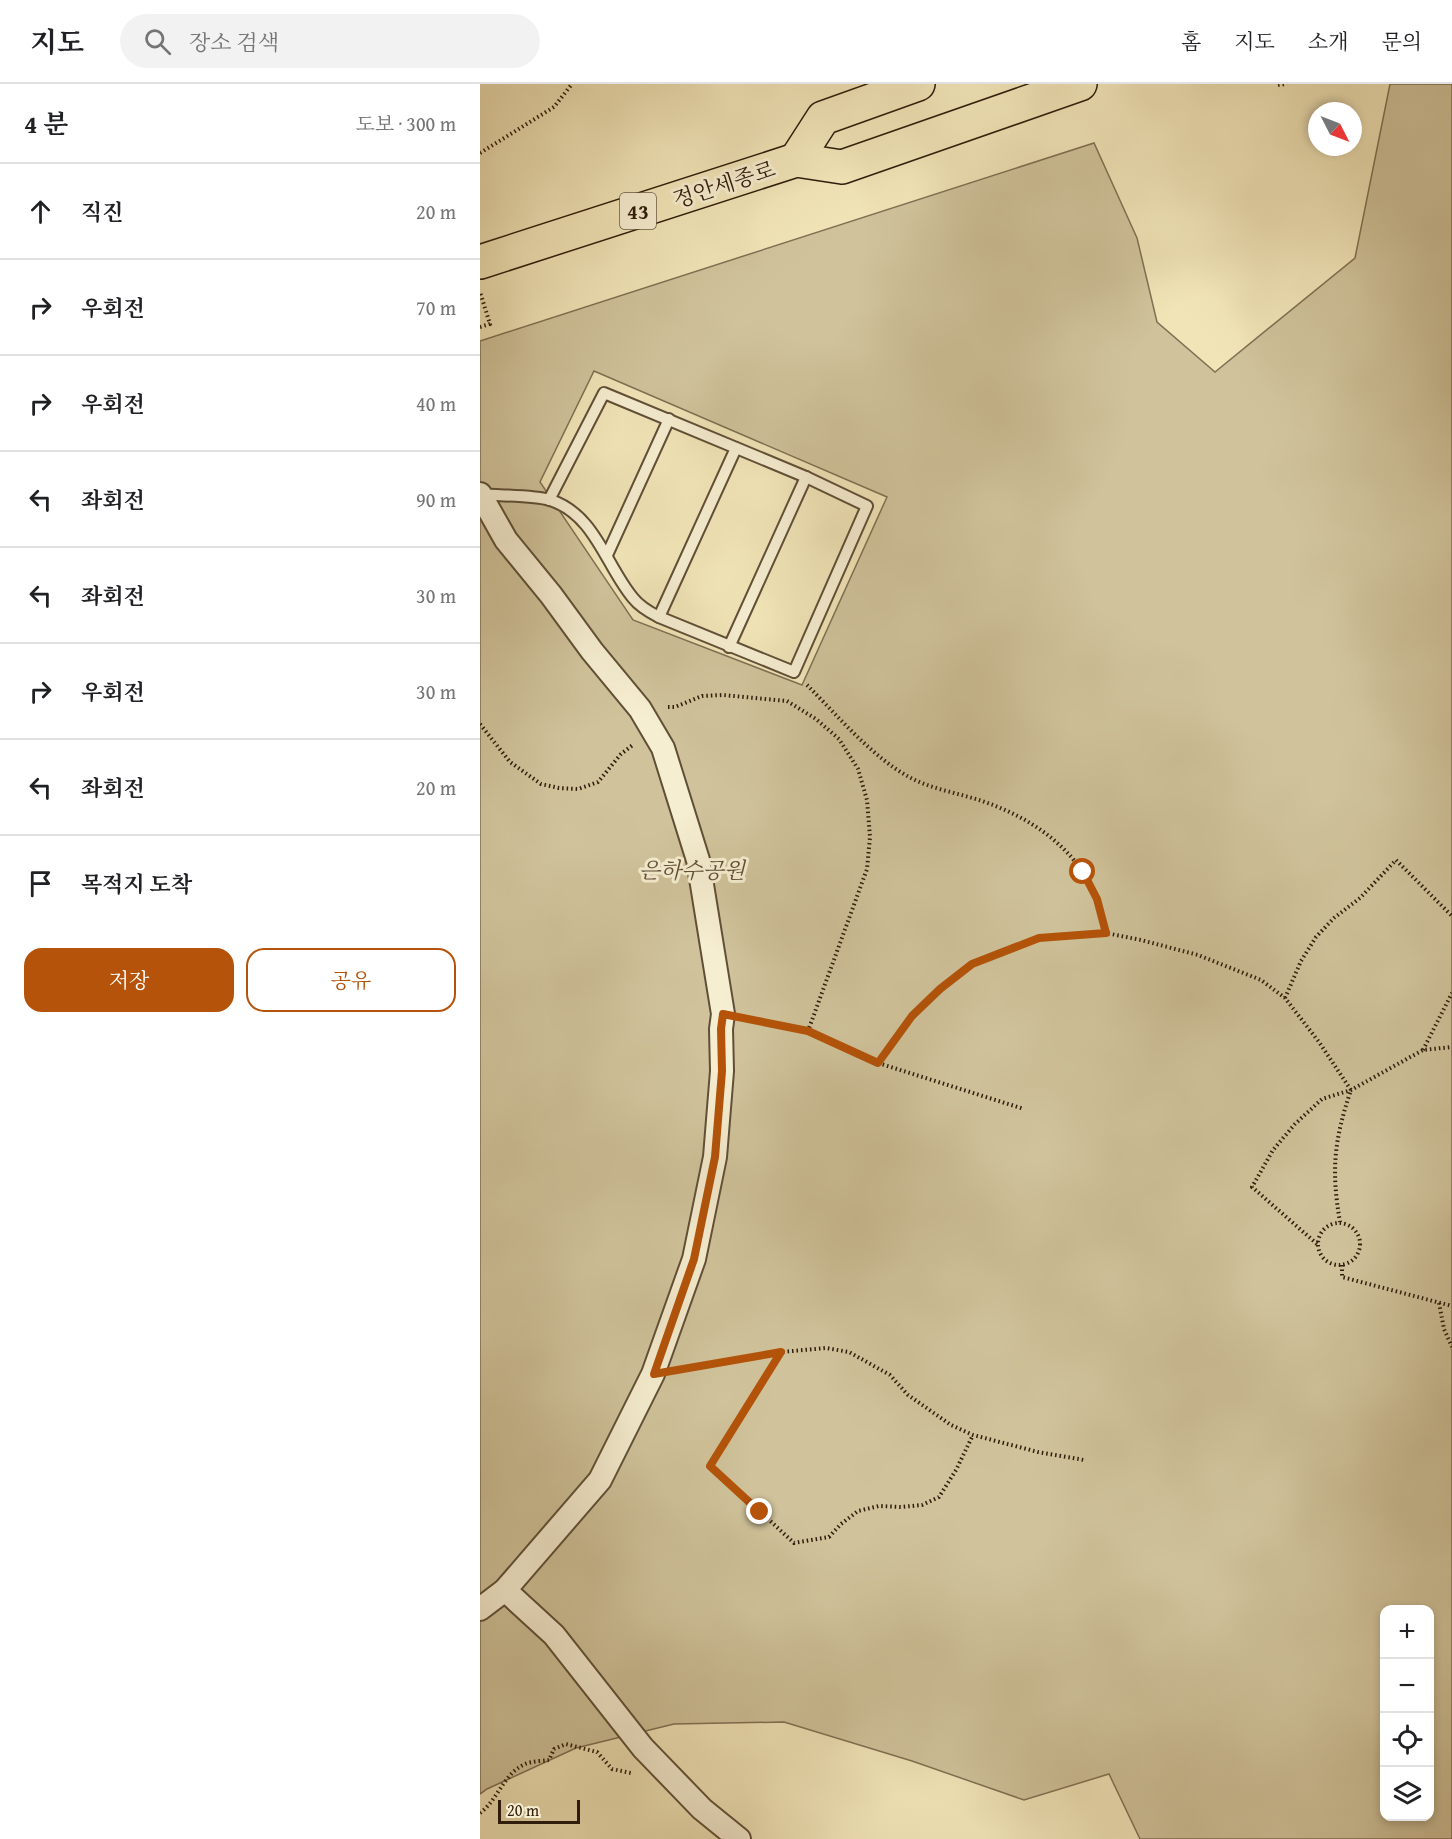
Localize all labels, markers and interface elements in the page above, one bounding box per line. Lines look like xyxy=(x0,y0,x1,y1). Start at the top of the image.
search box xyxy=(120,14,540,68)
text: 지도 xyxy=(30,21,84,62)
icon: search xyxy=(141,25,174,58)
text: 장소 검색 xyxy=(189,26,279,58)
text: 홈 xyxy=(1181,26,1201,57)
text: 지도 xyxy=(1234,26,1275,57)
text: 소개 xyxy=(1308,26,1348,57)
text: 문의 xyxy=(1381,26,1422,57)
north arrow xyxy=(1308,102,1362,156)
text: 4 분 xyxy=(24,104,68,143)
text: 도보 · 300 m xyxy=(356,109,456,138)
street label: 정안세종로 xyxy=(669,152,779,216)
road number: 43 xyxy=(620,193,656,229)
icon: ahead xyxy=(24,195,57,228)
text: 직진 xyxy=(81,196,124,228)
text: 20 m xyxy=(416,197,456,226)
icon: right xyxy=(24,291,57,324)
text: 우회전 xyxy=(81,292,145,324)
text: 70 m xyxy=(416,293,456,322)
icon: right xyxy=(24,387,57,420)
text: 우회전 xyxy=(81,388,145,420)
text: 40 m xyxy=(416,389,456,418)
icon: left xyxy=(24,483,57,516)
text: 좌회전 xyxy=(81,484,145,516)
text: 90 m xyxy=(416,485,456,514)
icon: left xyxy=(24,579,57,612)
text: 좌회전 xyxy=(81,580,145,612)
text: 30 m xyxy=(416,581,456,610)
icon: right xyxy=(24,675,57,708)
text: 우회전 xyxy=(81,676,145,708)
text: 30 m xyxy=(416,677,456,706)
icon: left xyxy=(24,771,57,804)
text: 좌회전 xyxy=(81,772,145,804)
text: 20 m xyxy=(416,773,456,802)
park label: 은하수공원 xyxy=(639,854,747,886)
route start xyxy=(1069,858,1095,884)
icon: arrive xyxy=(24,867,57,900)
text: 목적지 도착 xyxy=(81,868,192,900)
button: 저장 xyxy=(24,948,234,1012)
button: 공유 xyxy=(246,948,456,1012)
route end xyxy=(746,1498,772,1524)
map controls xyxy=(1380,1605,1434,1821)
button: + xyxy=(1380,1605,1434,1659)
button: − xyxy=(1380,1659,1434,1713)
button: locate xyxy=(1380,1713,1434,1767)
button: layers xyxy=(1380,1767,1434,1821)
scale bar xyxy=(498,1797,580,1824)
text: 20 m xyxy=(507,1798,539,1822)

